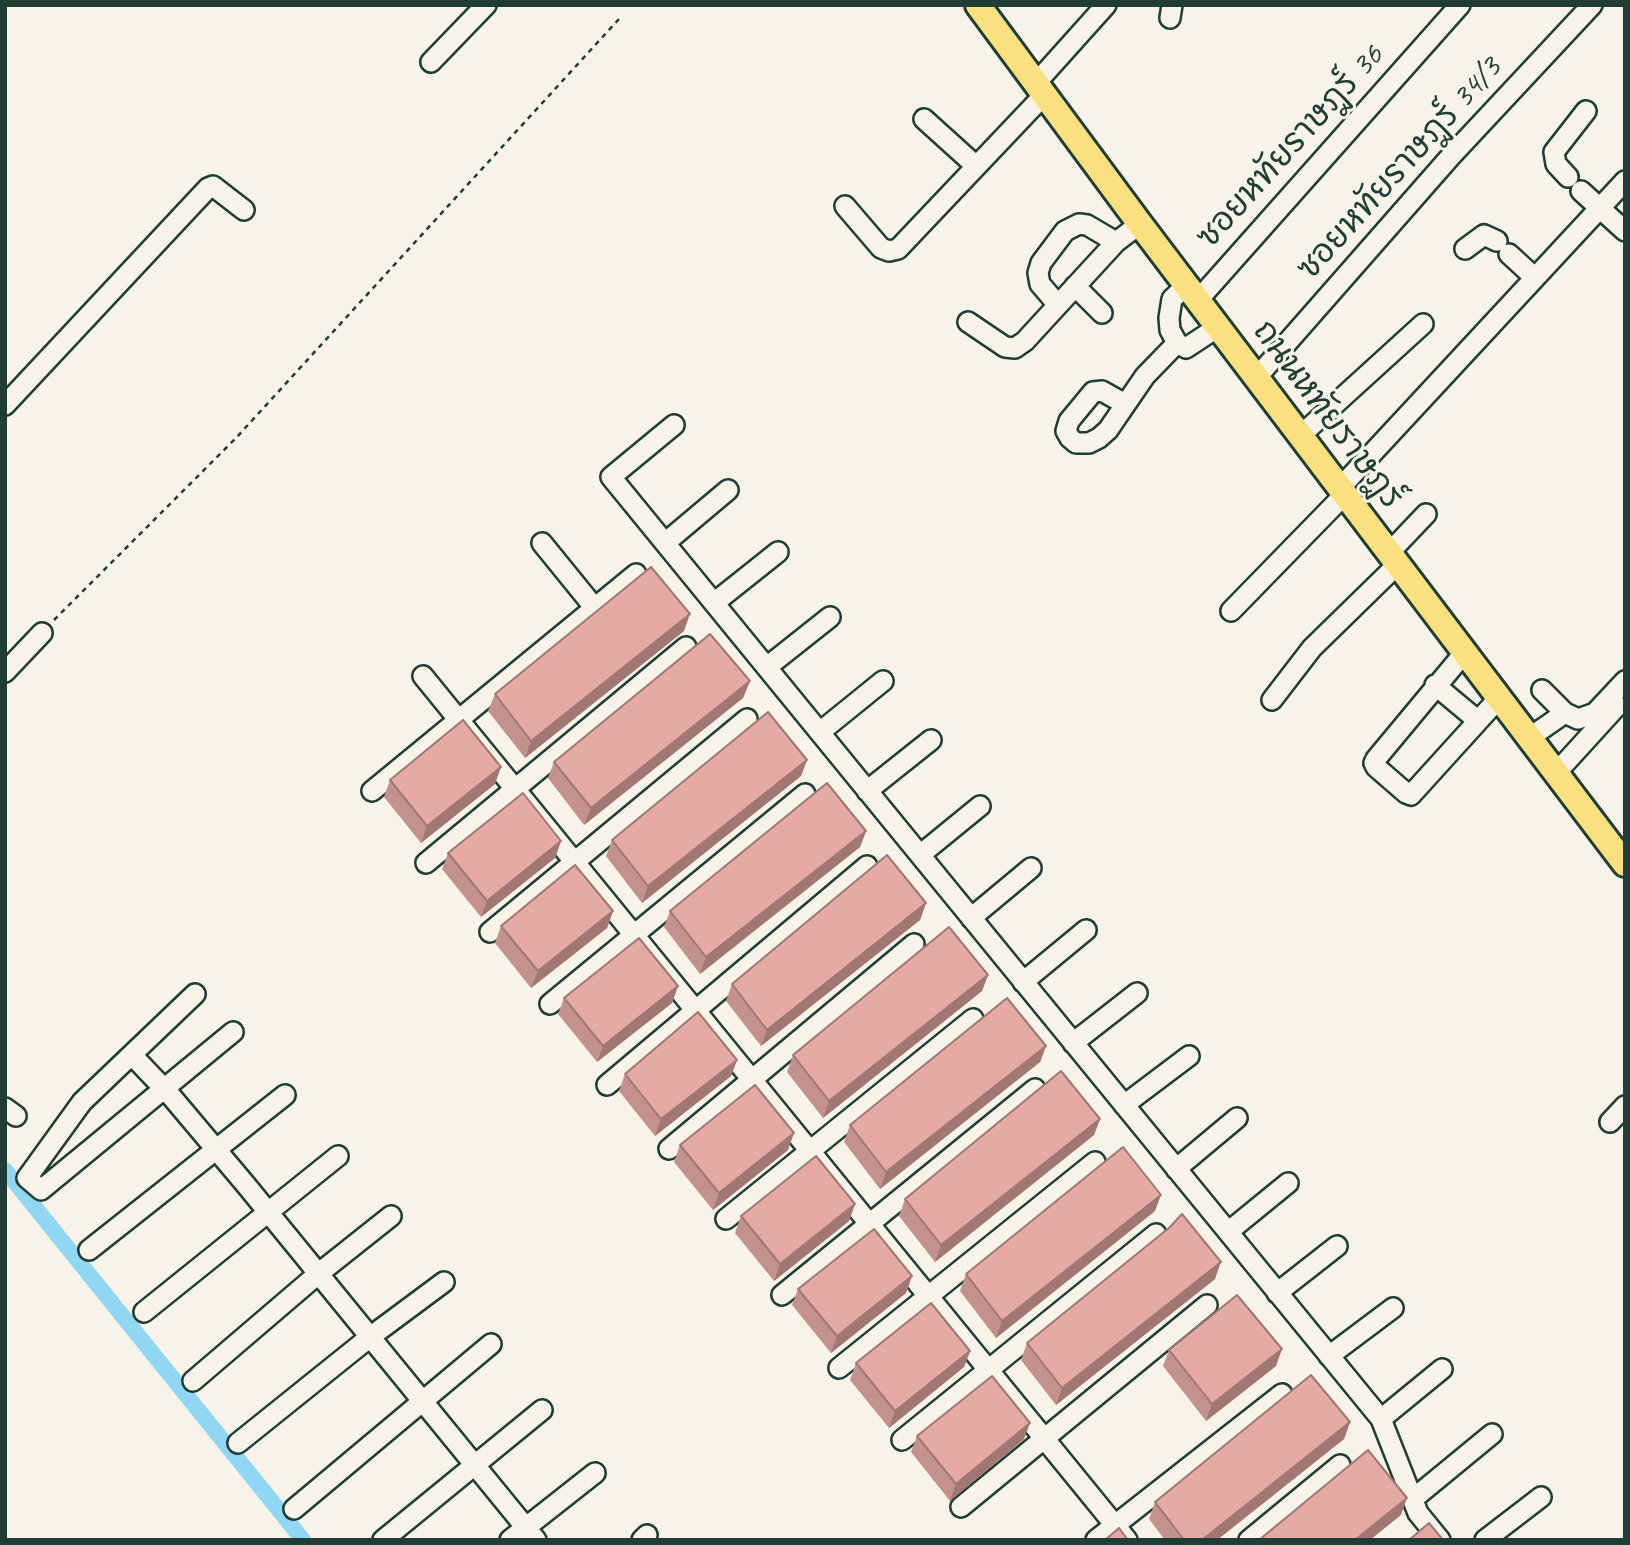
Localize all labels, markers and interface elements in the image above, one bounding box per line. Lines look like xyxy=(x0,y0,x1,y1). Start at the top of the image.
street label: ซอยหทัยราษฎร์ 36 xyxy=(1189,37,1393,257)
street label: ซอยหทัยราษฎร์ 34/3 xyxy=(1290,50,1510,288)
street label: ถนนหทัยราษฎร์ xyxy=(1243,313,1411,517)

